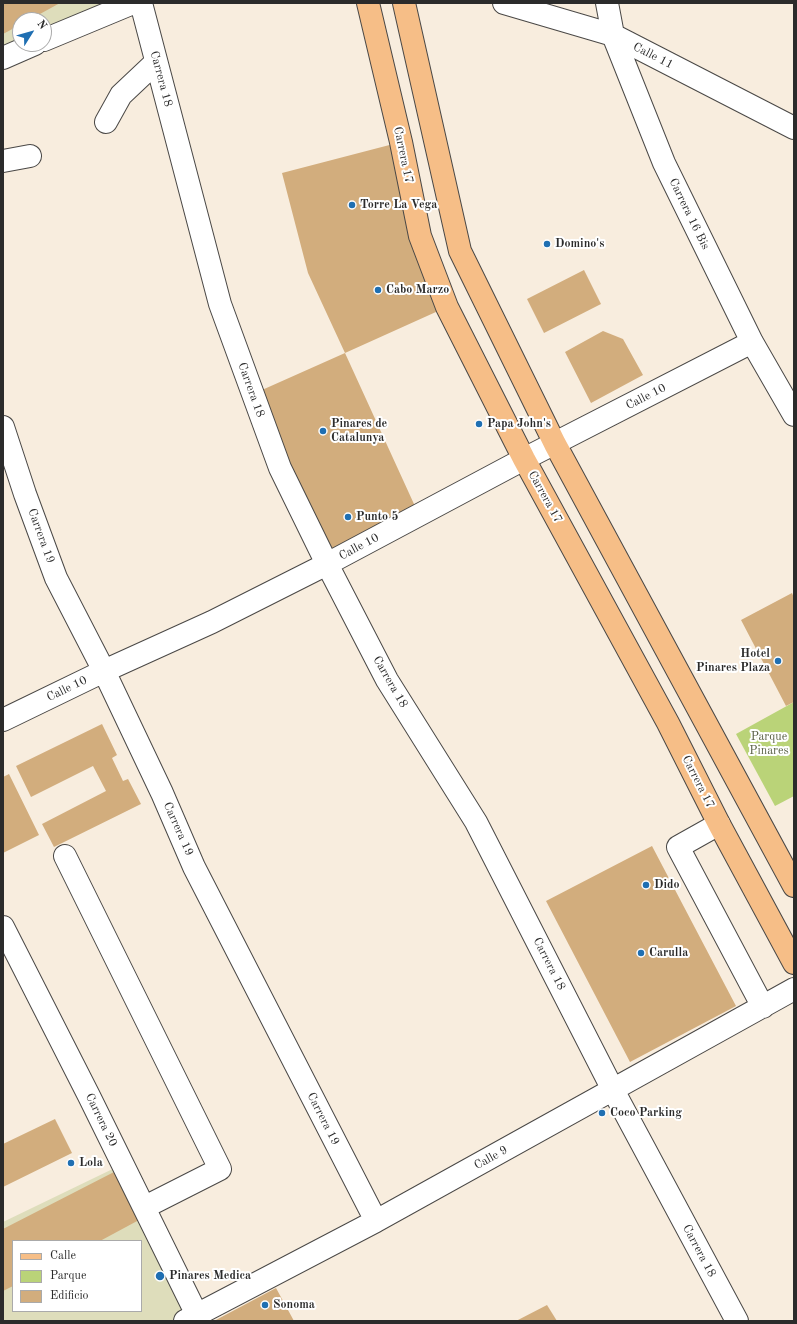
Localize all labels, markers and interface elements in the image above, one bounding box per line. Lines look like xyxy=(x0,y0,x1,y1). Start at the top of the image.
north arrow xyxy=(12,12,52,52)
text: N xyxy=(34,18,48,32)
street label: Calle 11 xyxy=(630,40,676,72)
street label: Carrera 18 xyxy=(147,49,175,109)
street label: Carrera 17 xyxy=(390,125,416,185)
street label: Carrera 16 Bis xyxy=(666,176,712,252)
place label: Torre La Vega xyxy=(360,198,437,212)
marker: Torre La Vega xyxy=(347,200,357,210)
place label: Domino's xyxy=(555,237,604,251)
marker: Domino's xyxy=(542,239,552,249)
place label: Cabo Marzo xyxy=(386,283,449,297)
marker: Cabo Marzo xyxy=(373,285,383,295)
street label: Carrera 18 xyxy=(234,361,268,419)
street label: Calle 10 xyxy=(623,381,669,413)
place label: Pinares de Catalunya xyxy=(331,417,387,445)
place label: Papa John's xyxy=(487,417,551,431)
marker: Papa John's xyxy=(474,419,484,429)
marker: Pinares de Catalunya xyxy=(318,426,328,436)
street label: Carrera 17 xyxy=(525,468,565,526)
street label: Carrera 19 xyxy=(24,507,58,565)
place label: Punto 5 xyxy=(356,510,398,524)
marker: Punto 5 xyxy=(343,512,353,522)
street label: Calle 10 xyxy=(337,530,381,564)
place label: Hotel Pinares Plaza xyxy=(696,647,770,675)
street label: Carrera 18 xyxy=(369,654,411,710)
marker: Hotel Pinares Plaza xyxy=(773,656,783,666)
street label: Calle 10 xyxy=(44,673,90,705)
park label: Parque Pinares xyxy=(749,730,789,758)
street label: Carrera 17 xyxy=(679,753,717,811)
street label: Carrera 19 xyxy=(160,800,196,858)
place label: Dido xyxy=(654,878,679,892)
marker: Dido xyxy=(641,880,651,890)
street label: Carrera 18 xyxy=(530,935,568,993)
place label: Carulla xyxy=(649,946,688,960)
marker: Carulla xyxy=(636,948,646,958)
street label: Carrera 19 xyxy=(304,1090,342,1148)
street label: Carrera 20 xyxy=(82,1091,120,1149)
place label: Coco Parking xyxy=(610,1106,682,1120)
marker: Coco Parking xyxy=(597,1108,607,1118)
street label: Calle 9 xyxy=(472,1143,510,1173)
place label: Lola xyxy=(79,1156,103,1170)
marker: Lola xyxy=(66,1158,76,1168)
street label: Carrera 18 xyxy=(679,1222,719,1280)
legend xyxy=(12,1240,142,1312)
text: Calle xyxy=(50,1250,76,1262)
place label: Pinares Medica xyxy=(169,1269,251,1283)
text: Parque xyxy=(50,1270,86,1282)
marker: Pinares Medica xyxy=(154,1270,166,1282)
text: Edificio xyxy=(50,1290,89,1302)
place label: Sonoma xyxy=(273,1298,315,1312)
marker: Sonoma xyxy=(260,1300,270,1310)

